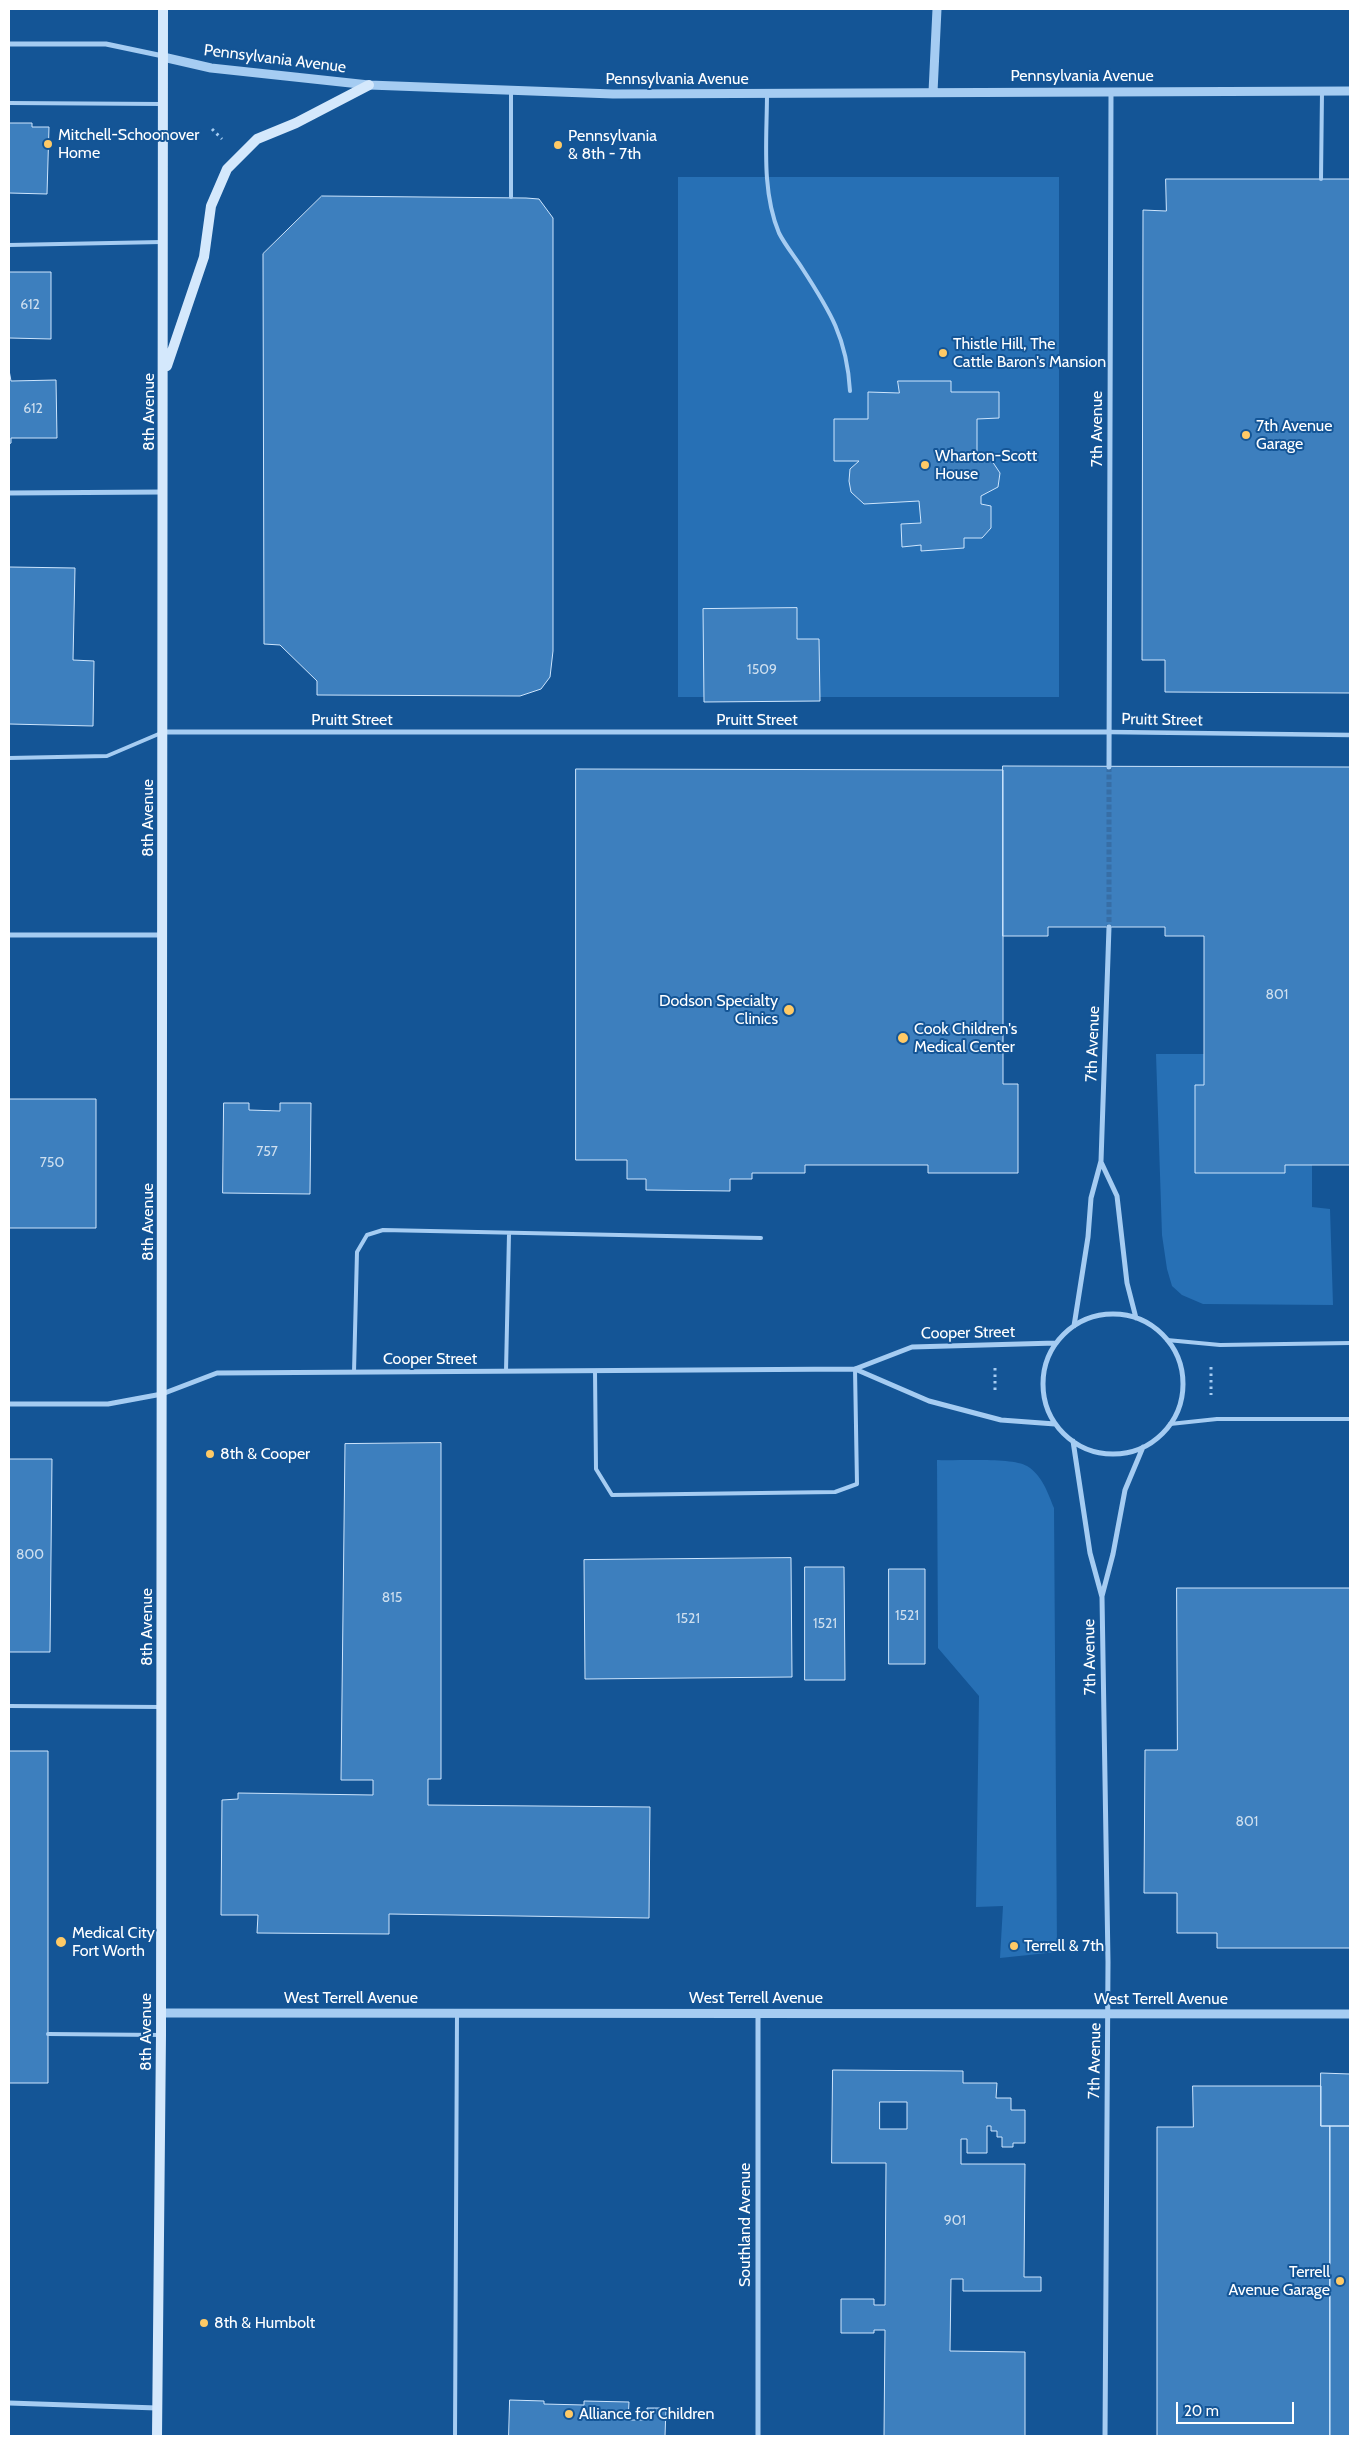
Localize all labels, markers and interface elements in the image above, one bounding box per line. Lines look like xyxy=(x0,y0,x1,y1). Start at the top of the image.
street label: Pennsylvania Avenue xyxy=(203,41,347,77)
street label: Pennsylvania Avenue xyxy=(1010,66,1154,86)
street label: Pennsylvania Avenue xyxy=(605,69,749,89)
place label: Mitchell-Schoonover Home xyxy=(58,125,199,163)
place label: Pennsylvania & 8th - 7th xyxy=(568,126,657,164)
marker: Mitchell-Schoonover Home xyxy=(42,138,54,150)
marker: Pennsylvania & 8th - 7th xyxy=(552,139,564,151)
house number: 612 xyxy=(20,297,40,313)
place label: Thistle Hill, The Cattle Baron's Mansion xyxy=(953,334,1106,372)
marker: Thistle Hill, The Cattle Baron's Mansion xyxy=(937,347,949,359)
street label: 8th Avenue xyxy=(139,373,159,451)
street label: 7th Avenue xyxy=(1087,391,1107,467)
house number: 612 xyxy=(23,401,43,417)
place label: 7th Avenue Garage xyxy=(1256,416,1332,454)
marker: 7th Avenue Garage xyxy=(1240,429,1252,441)
place label: Wharton-Scott House xyxy=(935,446,1037,484)
marker: Wharton-Scott House xyxy=(919,459,931,471)
house number: 1509 xyxy=(747,662,777,678)
street label: Pruitt Street xyxy=(311,710,393,730)
street label: Pruitt Street xyxy=(716,710,798,730)
street label: Pruitt Street xyxy=(1121,710,1203,730)
street label: 8th Avenue xyxy=(138,779,158,857)
house number: 801 xyxy=(1266,987,1288,1003)
place label: Dodson Specialty Clinics xyxy=(659,991,778,1029)
marker: Dodson Specialty Clinics xyxy=(782,1003,796,1017)
street label: 7th Avenue xyxy=(1082,1005,1104,1083)
place label: Cook Children's Medical Center xyxy=(914,1019,1017,1057)
marker: Cook Children's Medical Center xyxy=(896,1031,910,1045)
house number: 757 xyxy=(256,1144,278,1160)
house number: 750 xyxy=(40,1155,64,1171)
street label: 8th Avenue xyxy=(138,1183,158,1261)
street label: Cooper Street xyxy=(921,1323,1015,1343)
street label: Cooper Street xyxy=(383,1349,477,1369)
place label: 8th & Cooper xyxy=(220,1444,310,1464)
marker: 8th & Cooper xyxy=(204,1448,216,1460)
house number: 800 xyxy=(16,1547,44,1563)
street label: 8th Avenue xyxy=(137,1588,157,1666)
house number: 815 xyxy=(382,1590,402,1606)
house number: 1521 xyxy=(895,1608,919,1624)
house number: 1521 xyxy=(676,1611,700,1627)
house number: 1521 xyxy=(813,1616,837,1632)
street label: 7th Avenue xyxy=(1080,1619,1100,1695)
house number: 801 xyxy=(1236,1814,1258,1830)
place label: Medical City Fort Worth xyxy=(72,1923,155,1961)
marker: Medical City Fort Worth xyxy=(54,1935,68,1949)
place label: Terrell & 7th xyxy=(1024,1936,1104,1956)
marker: Terrell & 7th xyxy=(1008,1940,1020,1952)
street label: West Terrell Avenue xyxy=(284,1988,418,2008)
street label: West Terrell Avenue xyxy=(689,1988,823,2008)
street label: West Terrell Avenue xyxy=(1094,1989,1228,2009)
street label: 8th Avenue xyxy=(136,1993,156,2071)
street label: 7th Avenue xyxy=(1085,2023,1105,2099)
street label: Southland Avenue xyxy=(735,2163,755,2287)
house number: 901 xyxy=(944,2213,966,2229)
place label: Terrell Avenue Garage xyxy=(1228,2262,1330,2300)
marker: Terrell Avenue Garage xyxy=(1334,2275,1346,2287)
place label: 8th & Humbolt xyxy=(214,2313,315,2333)
marker: 8th & Humbolt xyxy=(198,2317,210,2329)
scale bar xyxy=(1179,2392,1296,2424)
text: 20 m xyxy=(1184,2402,1219,2420)
place label: Alliance for Children xyxy=(579,2404,714,2424)
marker: Alliance for Children xyxy=(563,2408,575,2420)

